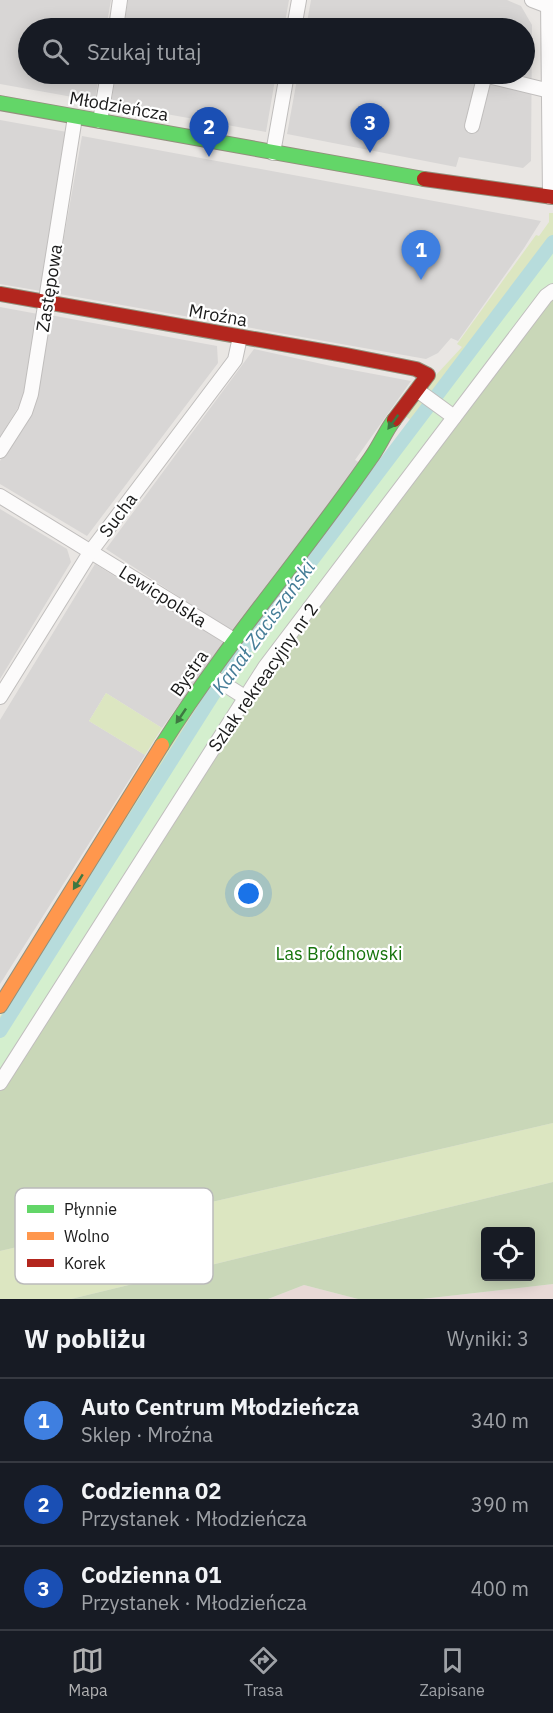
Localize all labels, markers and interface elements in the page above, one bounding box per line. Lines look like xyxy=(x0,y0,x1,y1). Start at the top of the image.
search box xyxy=(18,18,535,84)
icon: search xyxy=(39,35,72,68)
text: Szukaj tutaj xyxy=(87,37,202,66)
street label: Młodzieńcza xyxy=(68,86,171,126)
pin: 3 xyxy=(350,104,389,153)
pin: 2 xyxy=(190,108,228,157)
pin: 1 xyxy=(402,230,440,280)
street label: Zastępowa xyxy=(31,242,67,334)
street label: Mroźna xyxy=(187,299,250,332)
one-way arrow xyxy=(387,414,399,430)
street label: Sucha xyxy=(94,488,142,542)
water label: Kanał Zaciszański xyxy=(205,554,321,700)
street label: Lewicpolska xyxy=(115,560,211,632)
street label: Szlak rekreacyjny nr 2 xyxy=(203,598,323,756)
street label: Bystra xyxy=(165,645,213,701)
one-way arrow xyxy=(175,708,187,724)
one-way arrow xyxy=(72,874,83,890)
your location xyxy=(234,879,263,908)
park label: Las Bródnowski xyxy=(275,942,403,965)
legend xyxy=(15,1188,213,1284)
text: Płynnie xyxy=(64,1199,117,1219)
text: Wolno xyxy=(64,1226,109,1246)
map controls xyxy=(481,1227,535,1281)
button: locate xyxy=(481,1227,535,1281)
text: Korek xyxy=(64,1253,106,1273)
text: W pobliżu xyxy=(24,1321,146,1355)
text: Wyniki: 3 xyxy=(447,1325,529,1352)
text: Auto Centrum Młodzieńcza xyxy=(81,1392,359,1421)
text: 1 xyxy=(38,1407,50,1434)
text: 340 m xyxy=(471,1407,529,1434)
text: Sklep · Mroźna xyxy=(81,1421,213,1448)
text: Codzienna 02 xyxy=(81,1476,222,1505)
text: 2 xyxy=(38,1491,50,1518)
text: 390 m xyxy=(471,1491,529,1518)
text: Przystanek · Młodzieńcza xyxy=(81,1505,307,1532)
text: Codzienna 01 xyxy=(81,1560,222,1589)
text: 3 xyxy=(38,1575,50,1602)
text: 400 m xyxy=(471,1575,529,1602)
text: Przystanek · Młodzieńcza xyxy=(81,1589,307,1616)
tab: Mapa xyxy=(68,1644,108,1700)
tab: Trasa xyxy=(244,1644,283,1700)
tab: Zapisane xyxy=(419,1644,485,1700)

